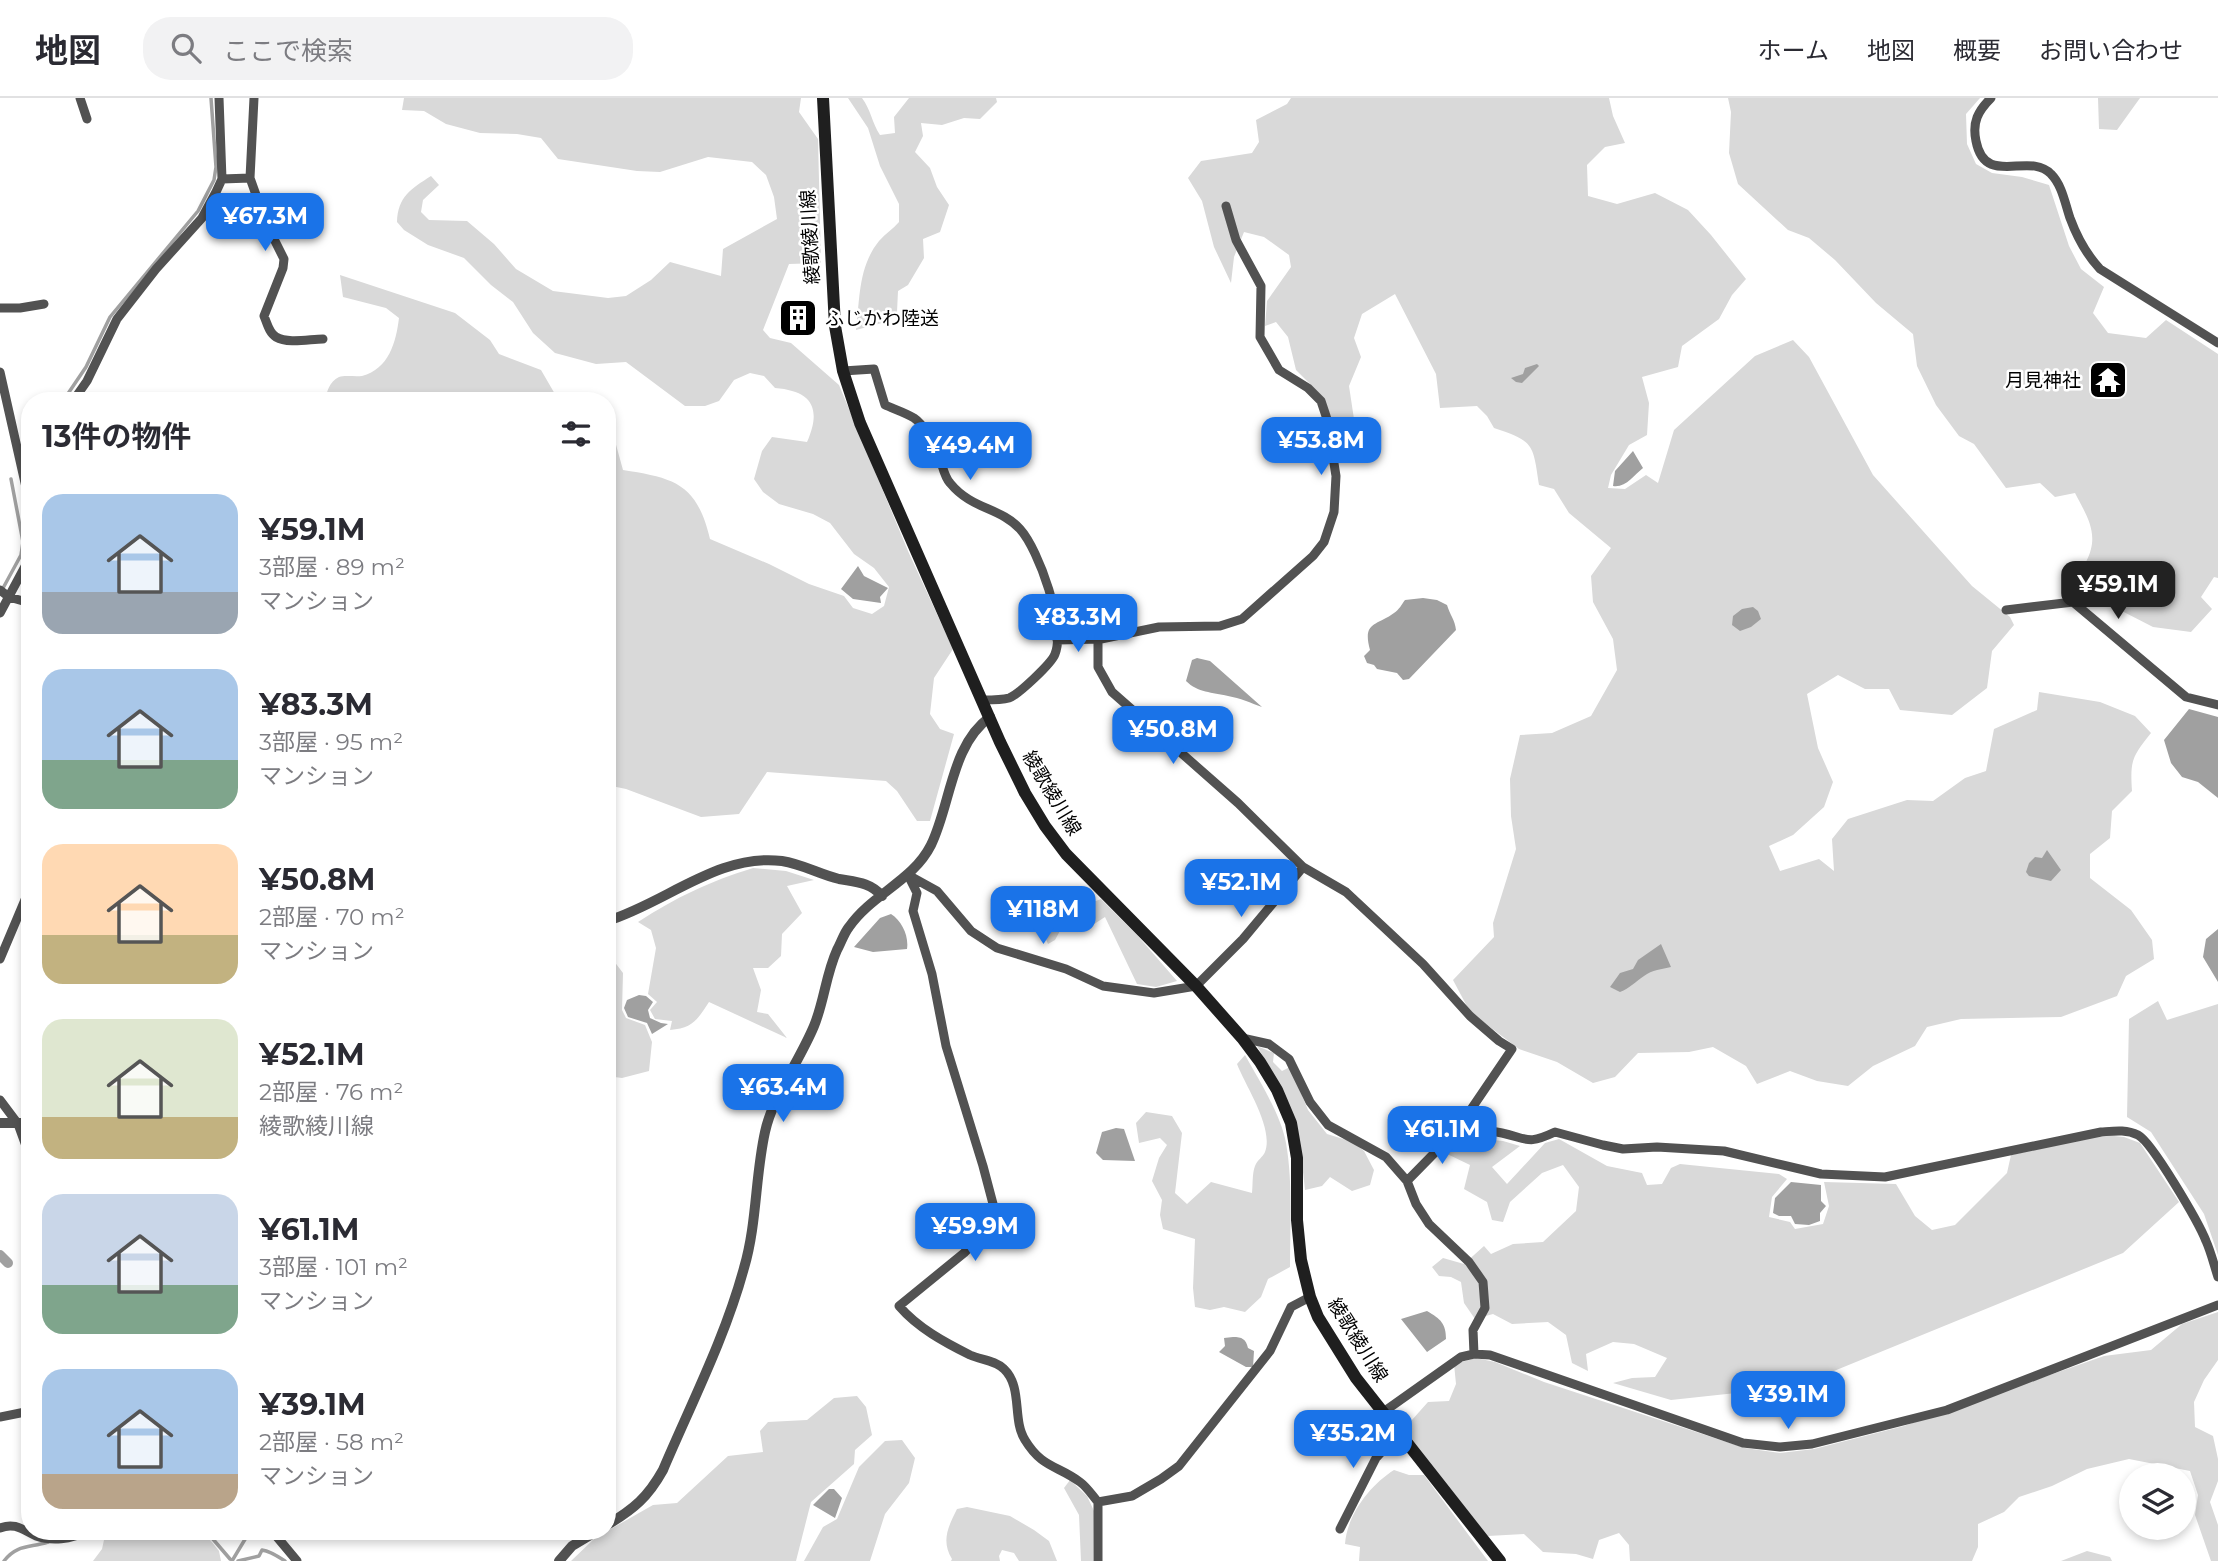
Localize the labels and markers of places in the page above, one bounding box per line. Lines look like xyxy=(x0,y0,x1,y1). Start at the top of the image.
pin: ¥67.3M xyxy=(208,194,322,253)
building icon: ふじかわ陸送 xyxy=(777,297,819,339)
place label: ふじかわ陸送 xyxy=(825,307,939,330)
temple icon: 月見神社 xyxy=(2087,359,2129,401)
place label: 月見神社 xyxy=(2005,369,2081,392)
pin: ¥53.8M xyxy=(1264,418,1378,477)
pin: ¥49.4M xyxy=(913,422,1027,482)
pin: ¥59.1M xyxy=(2061,561,2175,621)
pin: ¥83.3M xyxy=(1021,594,1135,654)
pin: ¥50.8M xyxy=(1116,706,1230,766)
pin: ¥52.1M xyxy=(1184,860,1298,919)
pin: ¥118M xyxy=(994,886,1092,946)
pin: ¥63.4M xyxy=(726,1065,840,1124)
pin: ¥61.1M xyxy=(1385,1107,1499,1166)
pin: ¥59.9M xyxy=(918,1204,1032,1263)
pin: ¥39.1M xyxy=(1731,1372,1845,1431)
pin: ¥35.2M xyxy=(1296,1410,1410,1470)

